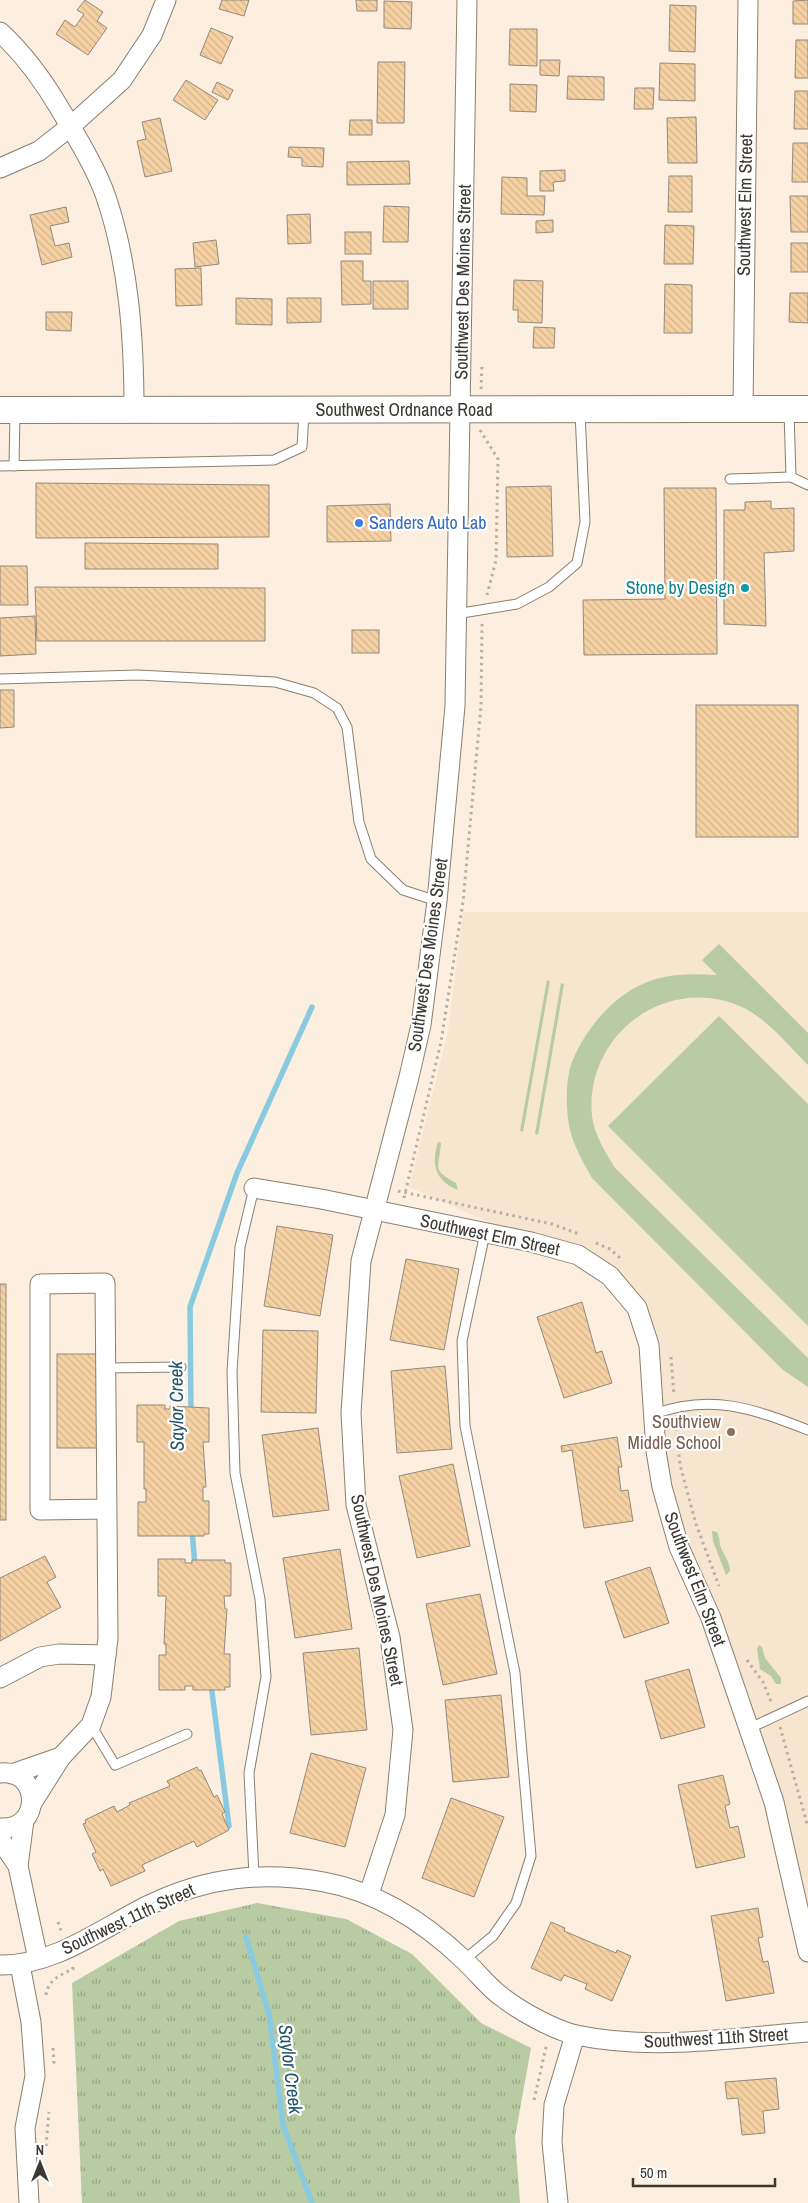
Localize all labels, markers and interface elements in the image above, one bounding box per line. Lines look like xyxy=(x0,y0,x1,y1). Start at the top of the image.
street label: Southwest Elm Street xyxy=(731,134,758,276)
street label: Southwest Des Moines Street xyxy=(448,184,477,380)
street label: Southwest Ordnance Road xyxy=(315,397,493,422)
place label: Sanders Auto Lab xyxy=(369,510,486,535)
marker: Sanders Auto Lab xyxy=(353,517,365,529)
place label: Stone by Design xyxy=(626,575,735,600)
marker: Stone by Design xyxy=(739,582,751,594)
street label: Southwest Des Moines Street xyxy=(402,857,453,1053)
street label: Southwest Elm Street xyxy=(418,1208,562,1261)
water label: Saylor Creek xyxy=(162,1360,190,1451)
place label: Southview Middle School xyxy=(627,1409,721,1455)
marker: Southview Middle School xyxy=(725,1426,737,1438)
street label: Southwest Des Moines Street xyxy=(345,1492,410,1688)
street label: Southwest Elm Street xyxy=(658,1508,733,1650)
street label: Southwest 11th Street xyxy=(57,1877,198,1960)
street label: Southwest 11th Street xyxy=(643,2021,789,2054)
water label: Saylor Creek xyxy=(273,2023,310,2116)
north arrow xyxy=(15,2138,65,2188)
text: N xyxy=(36,2141,44,2159)
scale bar xyxy=(633,2156,776,2188)
text: 50 m xyxy=(640,2162,667,2183)

